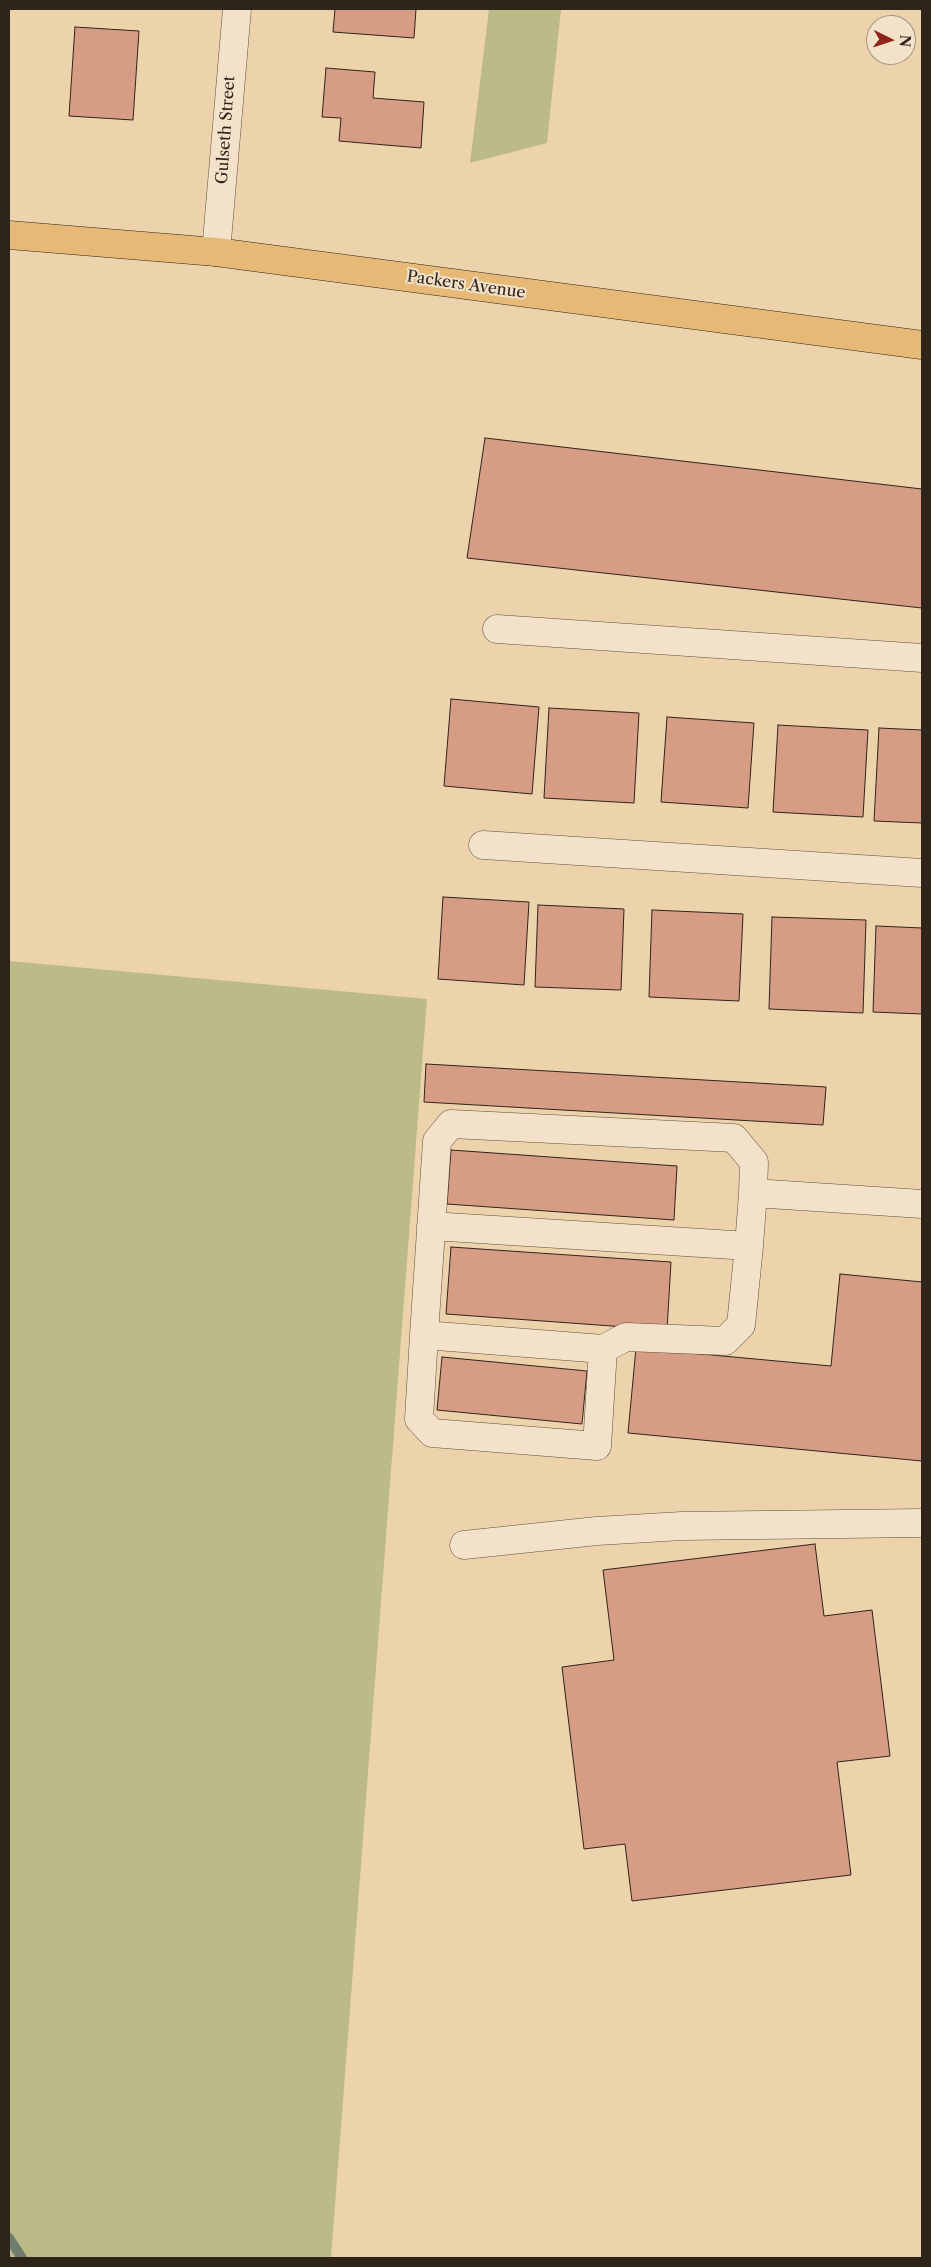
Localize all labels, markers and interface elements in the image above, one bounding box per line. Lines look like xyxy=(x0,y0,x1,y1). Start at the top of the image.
north arrow xyxy=(866,15,916,65)
text: N xyxy=(896,34,914,48)
street label: Gulseth Street xyxy=(213,75,239,185)
street label: Packers Avenue xyxy=(405,267,527,303)

